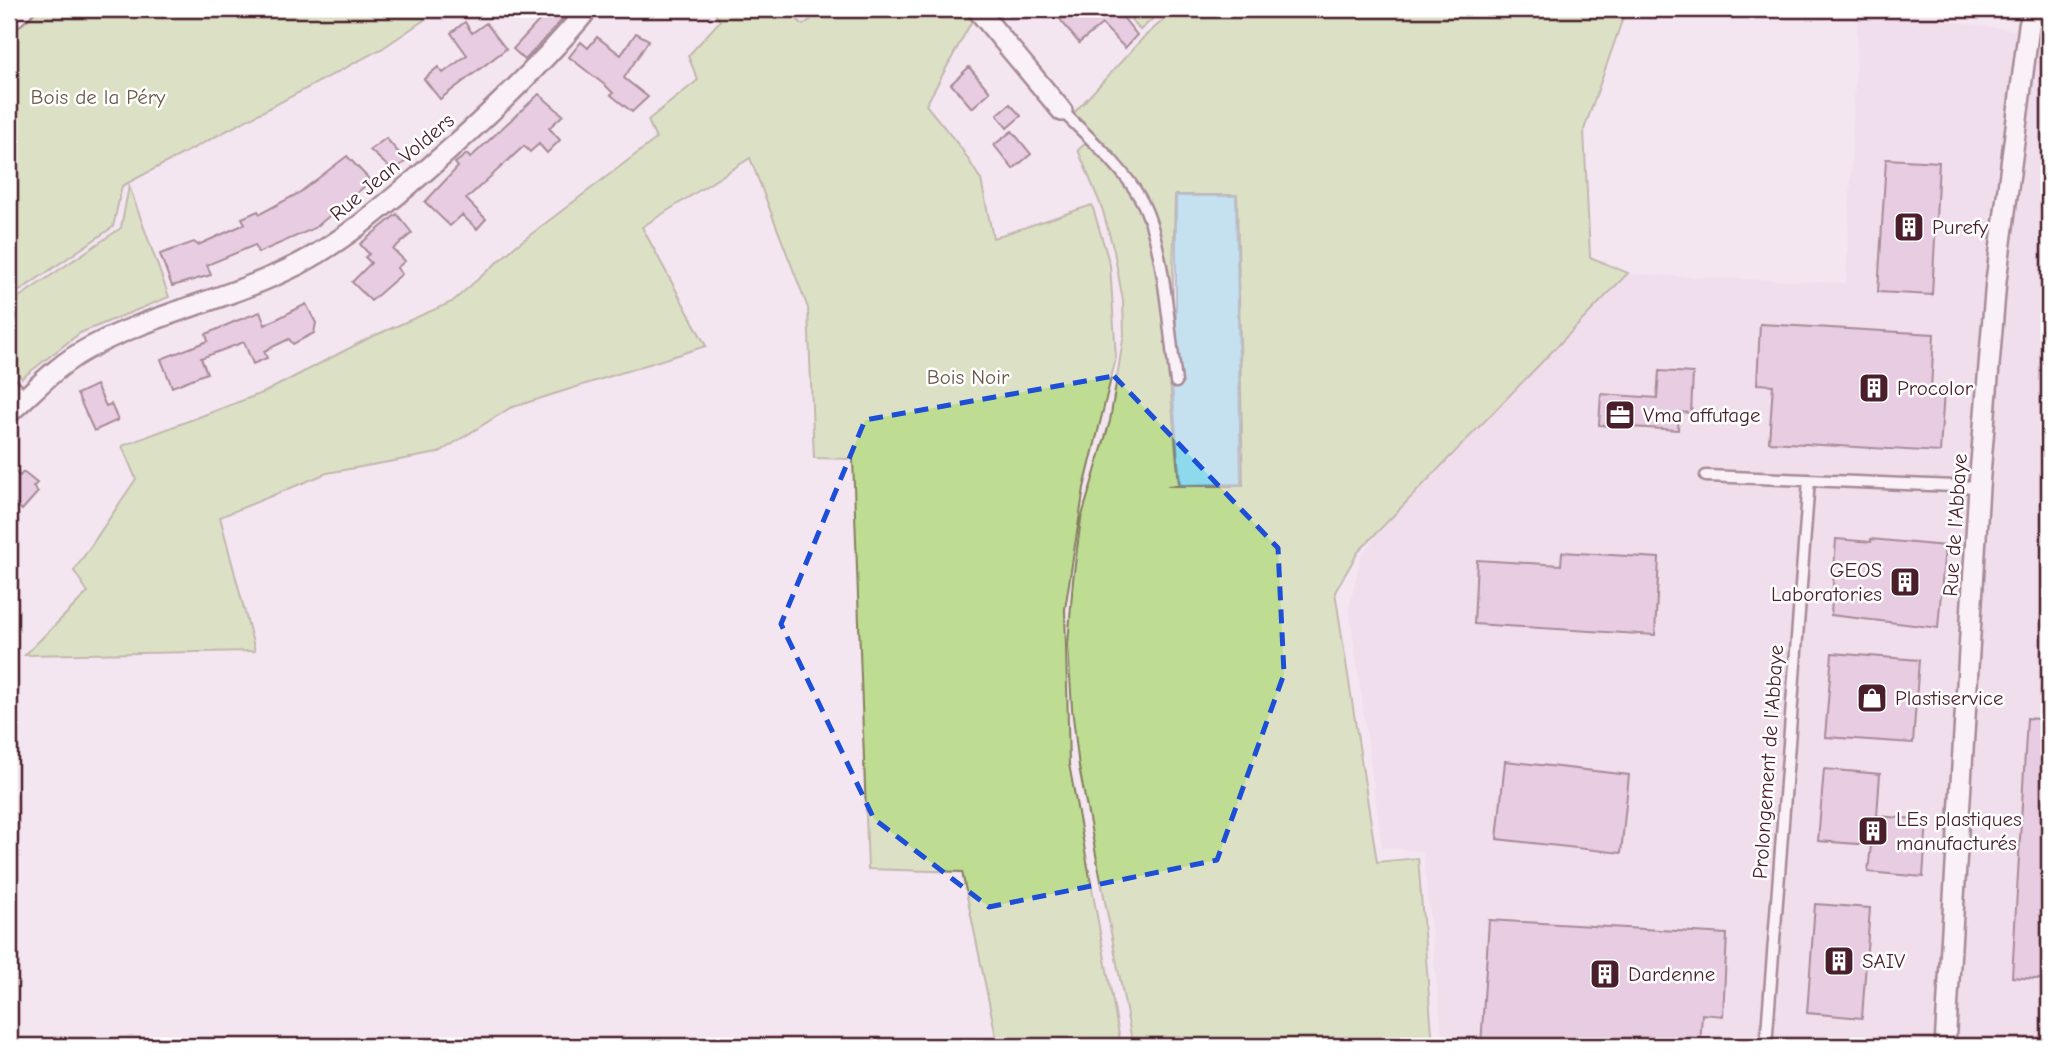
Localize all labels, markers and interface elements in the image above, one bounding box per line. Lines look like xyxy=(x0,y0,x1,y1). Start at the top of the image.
park label: Bois de la Péry xyxy=(31,85,166,109)
street label: Rue Jean Volders xyxy=(325,108,459,226)
building icon: Purefy xyxy=(1892,210,1926,244)
place label: Purefy xyxy=(1932,215,1989,239)
park label: Bois Noir xyxy=(927,365,1010,389)
building icon: Procolor xyxy=(1857,371,1891,405)
place label: Procolor xyxy=(1897,376,1974,400)
office icon: Vma affutage xyxy=(1603,398,1637,432)
place label: Vma affutage xyxy=(1643,403,1761,427)
street label: Rue de l'Abbaye xyxy=(1938,453,1972,597)
place label: GEOS Laboratories xyxy=(1771,558,1882,606)
building icon: GEOS Laboratories xyxy=(1888,565,1922,599)
street label: Prolongement de l'Abbaye xyxy=(1748,644,1788,880)
shop icon: Plastiservice xyxy=(1855,681,1889,715)
place label: Plastiservice xyxy=(1895,686,2003,710)
place label: LEs plastiques manufacturés xyxy=(1896,807,2022,855)
building icon: LEs plastiques manufacturés xyxy=(1856,814,1890,848)
building icon: SAIV xyxy=(1822,944,1856,978)
place label: SAIV xyxy=(1862,949,1906,973)
building icon: Dardenne xyxy=(1588,957,1622,991)
place label: Dardenne xyxy=(1628,962,1715,986)

